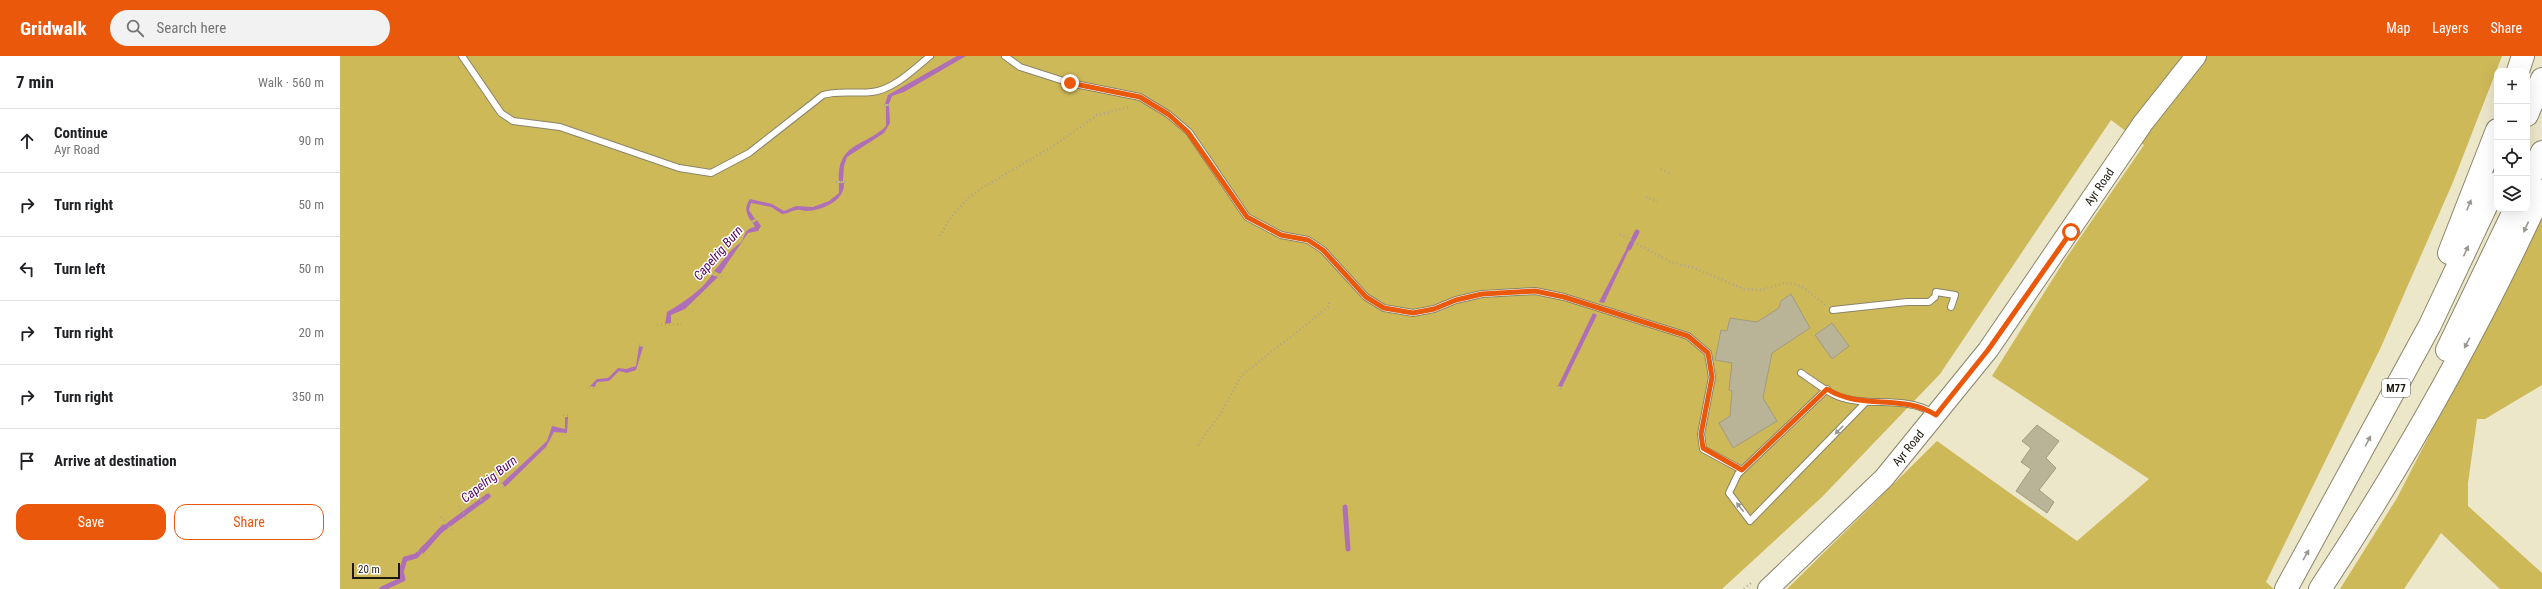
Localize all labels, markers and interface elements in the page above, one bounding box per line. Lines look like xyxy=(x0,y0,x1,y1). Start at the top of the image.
search box xyxy=(110,10,390,46)
text: Gridwalk xyxy=(20,17,86,40)
icon: search xyxy=(124,17,146,39)
text: Search here xyxy=(156,19,226,37)
text: Map xyxy=(2386,20,2410,36)
text: Layers xyxy=(2432,20,2469,36)
text: Share xyxy=(2491,20,2522,36)
map controls xyxy=(2494,68,2530,212)
button: + xyxy=(2494,68,2530,104)
text: 7 min xyxy=(16,72,54,92)
route end xyxy=(1061,74,1079,92)
text: Walk · 560 m xyxy=(258,75,324,90)
button: − xyxy=(2494,104,2530,140)
text: Continue xyxy=(54,124,108,142)
icon: ahead xyxy=(16,130,38,152)
text: 90 m xyxy=(298,133,324,148)
button: locate xyxy=(2494,140,2530,176)
text: Ayr Road xyxy=(54,142,100,157)
street label: Ayr Road xyxy=(2082,165,2117,208)
button: layers xyxy=(2494,176,2530,212)
icon: right xyxy=(16,194,38,216)
text: Turn right xyxy=(54,196,113,214)
text: 50 m xyxy=(298,197,324,212)
one-way arrow xyxy=(2466,198,2472,210)
one-way arrow xyxy=(2523,221,2529,233)
water label: Capelrig Burn xyxy=(690,223,746,283)
route start xyxy=(2062,223,2080,241)
one-way arrow xyxy=(2463,245,2469,256)
icon: left xyxy=(16,258,38,280)
text: Turn left xyxy=(54,260,105,278)
text: 50 m xyxy=(298,261,324,276)
icon: right xyxy=(16,322,38,344)
text: Turn right xyxy=(54,324,113,342)
text: 20 m xyxy=(298,325,324,340)
one-way arrow xyxy=(2464,337,2471,349)
road number: M77 xyxy=(2382,379,2410,397)
icon: right xyxy=(16,386,38,408)
text: Turn right xyxy=(54,388,113,406)
text: 350 m xyxy=(292,389,324,404)
one-way arrow xyxy=(1834,425,1844,435)
street label: Ayr Road xyxy=(1890,427,1927,469)
one-way arrow xyxy=(2365,435,2372,447)
icon: arrive xyxy=(16,450,38,472)
text: Arrive at destination xyxy=(54,452,177,470)
water label: Capelrig Burn xyxy=(458,452,520,506)
one-way arrow xyxy=(1735,502,1744,513)
button: Save xyxy=(16,504,166,540)
button: Share xyxy=(174,504,324,540)
one-way arrow xyxy=(2302,549,2309,561)
scale bar xyxy=(352,561,400,580)
text: 20 m xyxy=(358,563,380,576)

